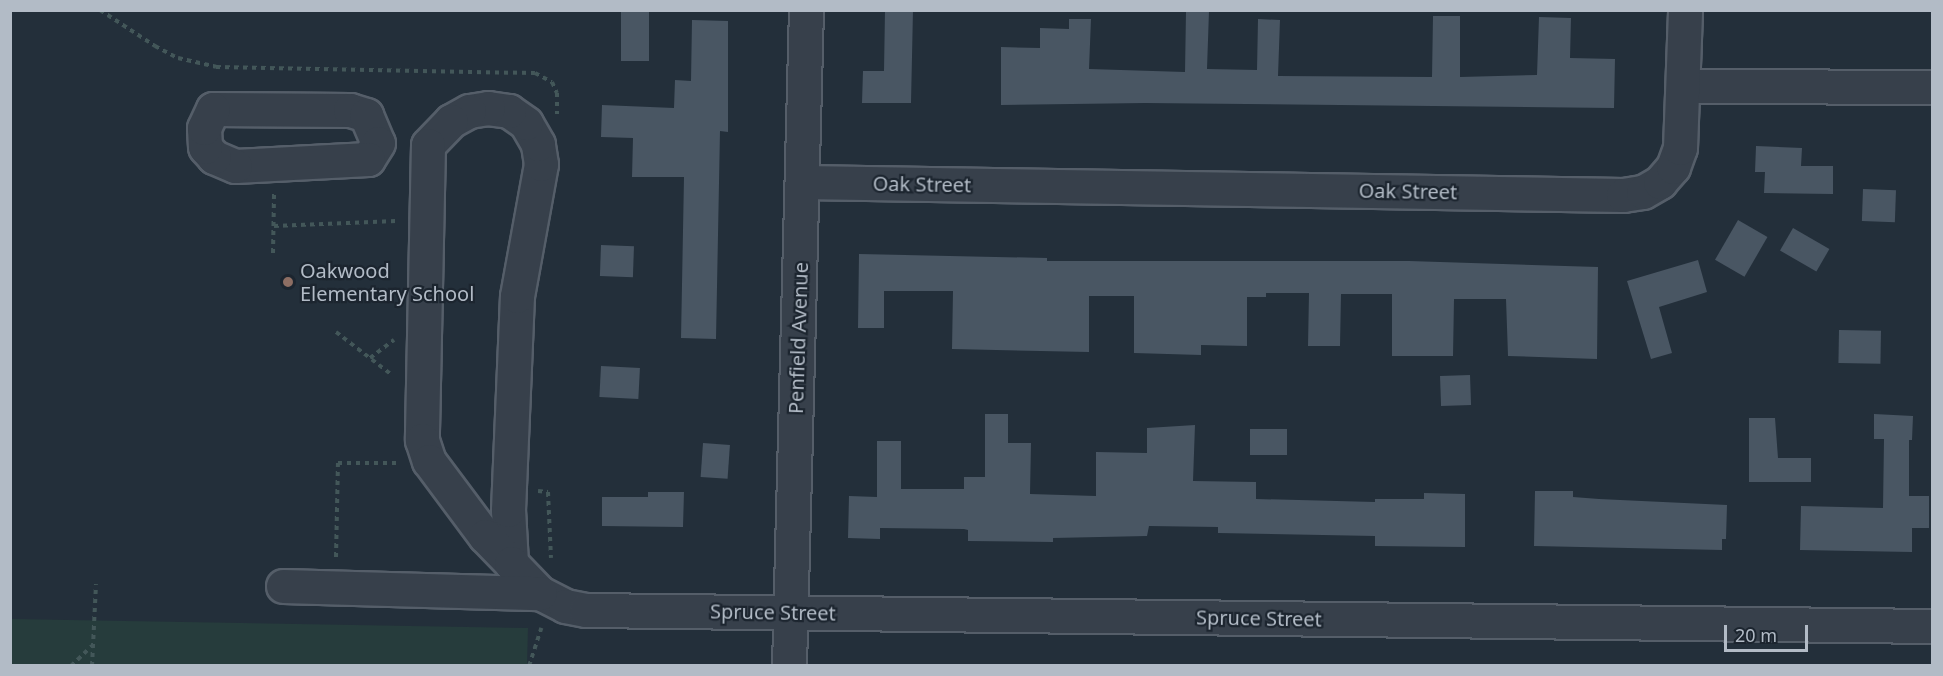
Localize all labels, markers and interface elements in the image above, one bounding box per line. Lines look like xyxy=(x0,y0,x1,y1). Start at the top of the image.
street label: Oak Street xyxy=(873,171,971,197)
street label: Oak Street xyxy=(1359,178,1457,204)
place label: Oakwood Elementary School xyxy=(300,258,474,305)
street label: Penfield Avenue xyxy=(783,262,813,414)
marker: Oakwood Elementary School xyxy=(281,275,295,289)
street label: Spruce Street xyxy=(710,599,836,625)
street label: Spruce Street xyxy=(1196,605,1322,631)
scale bar xyxy=(1727,613,1811,651)
text: 20 m xyxy=(1735,623,1777,647)

